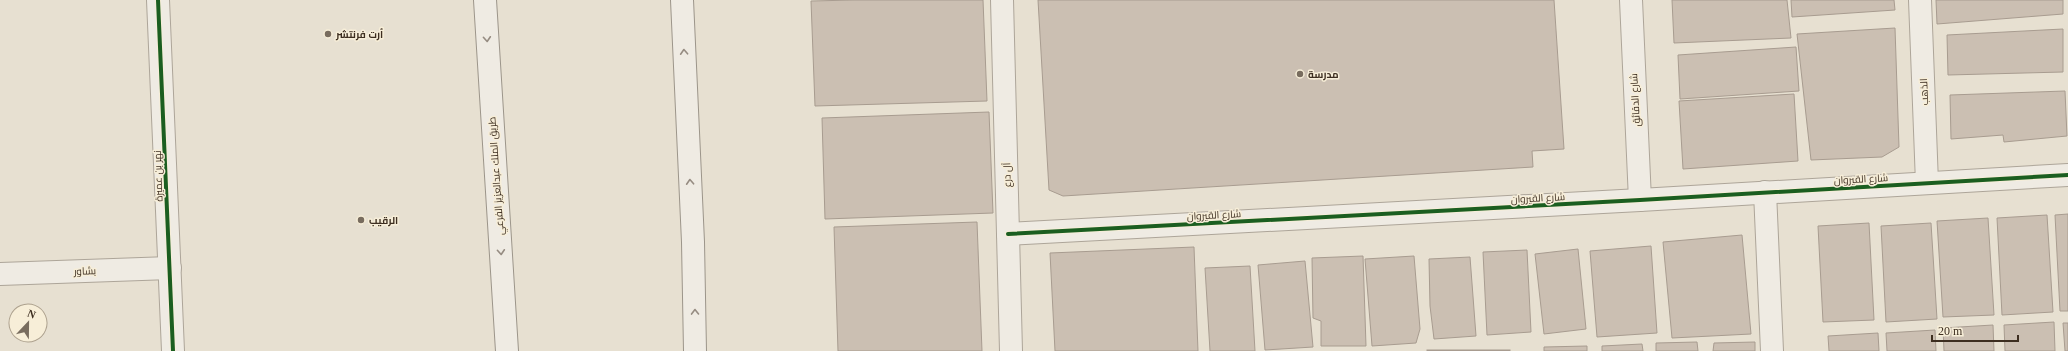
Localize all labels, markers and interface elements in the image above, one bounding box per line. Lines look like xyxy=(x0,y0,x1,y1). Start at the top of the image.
place label: أرت فرنتشر xyxy=(335,28,383,41)
marker: أرت فرنتشر xyxy=(323,29,333,39)
one-way arrow xyxy=(483,36,492,42)
one-way arrow xyxy=(680,49,689,55)
marker: مدرسة xyxy=(1295,69,1305,79)
place label: مدرسة xyxy=(1308,69,1339,81)
street label: شارع الدقائق xyxy=(1628,73,1643,127)
street label: الذهب xyxy=(1918,78,1930,106)
street label: طريق الملك عبدالعزيز الفرعي xyxy=(486,116,508,236)
street label: نهر بن عميرة xyxy=(152,150,165,202)
street label: آل درع xyxy=(1001,162,1014,188)
street label: شارع القيروان xyxy=(1834,172,1889,187)
one-way arrow xyxy=(686,179,695,185)
street label: شارع القيروان xyxy=(1511,191,1566,206)
street label: شارع القيروان xyxy=(1187,208,1242,223)
marker: الرقيب xyxy=(356,215,366,225)
place label: الرقيب xyxy=(369,215,398,227)
one-way arrow xyxy=(496,249,505,256)
street label: بشاور xyxy=(73,265,96,277)
north arrow xyxy=(8,303,48,343)
text: N xyxy=(26,307,38,321)
one-way arrow xyxy=(690,309,699,315)
scale bar xyxy=(1932,317,2018,343)
text: 20 m xyxy=(1938,324,1963,338)

